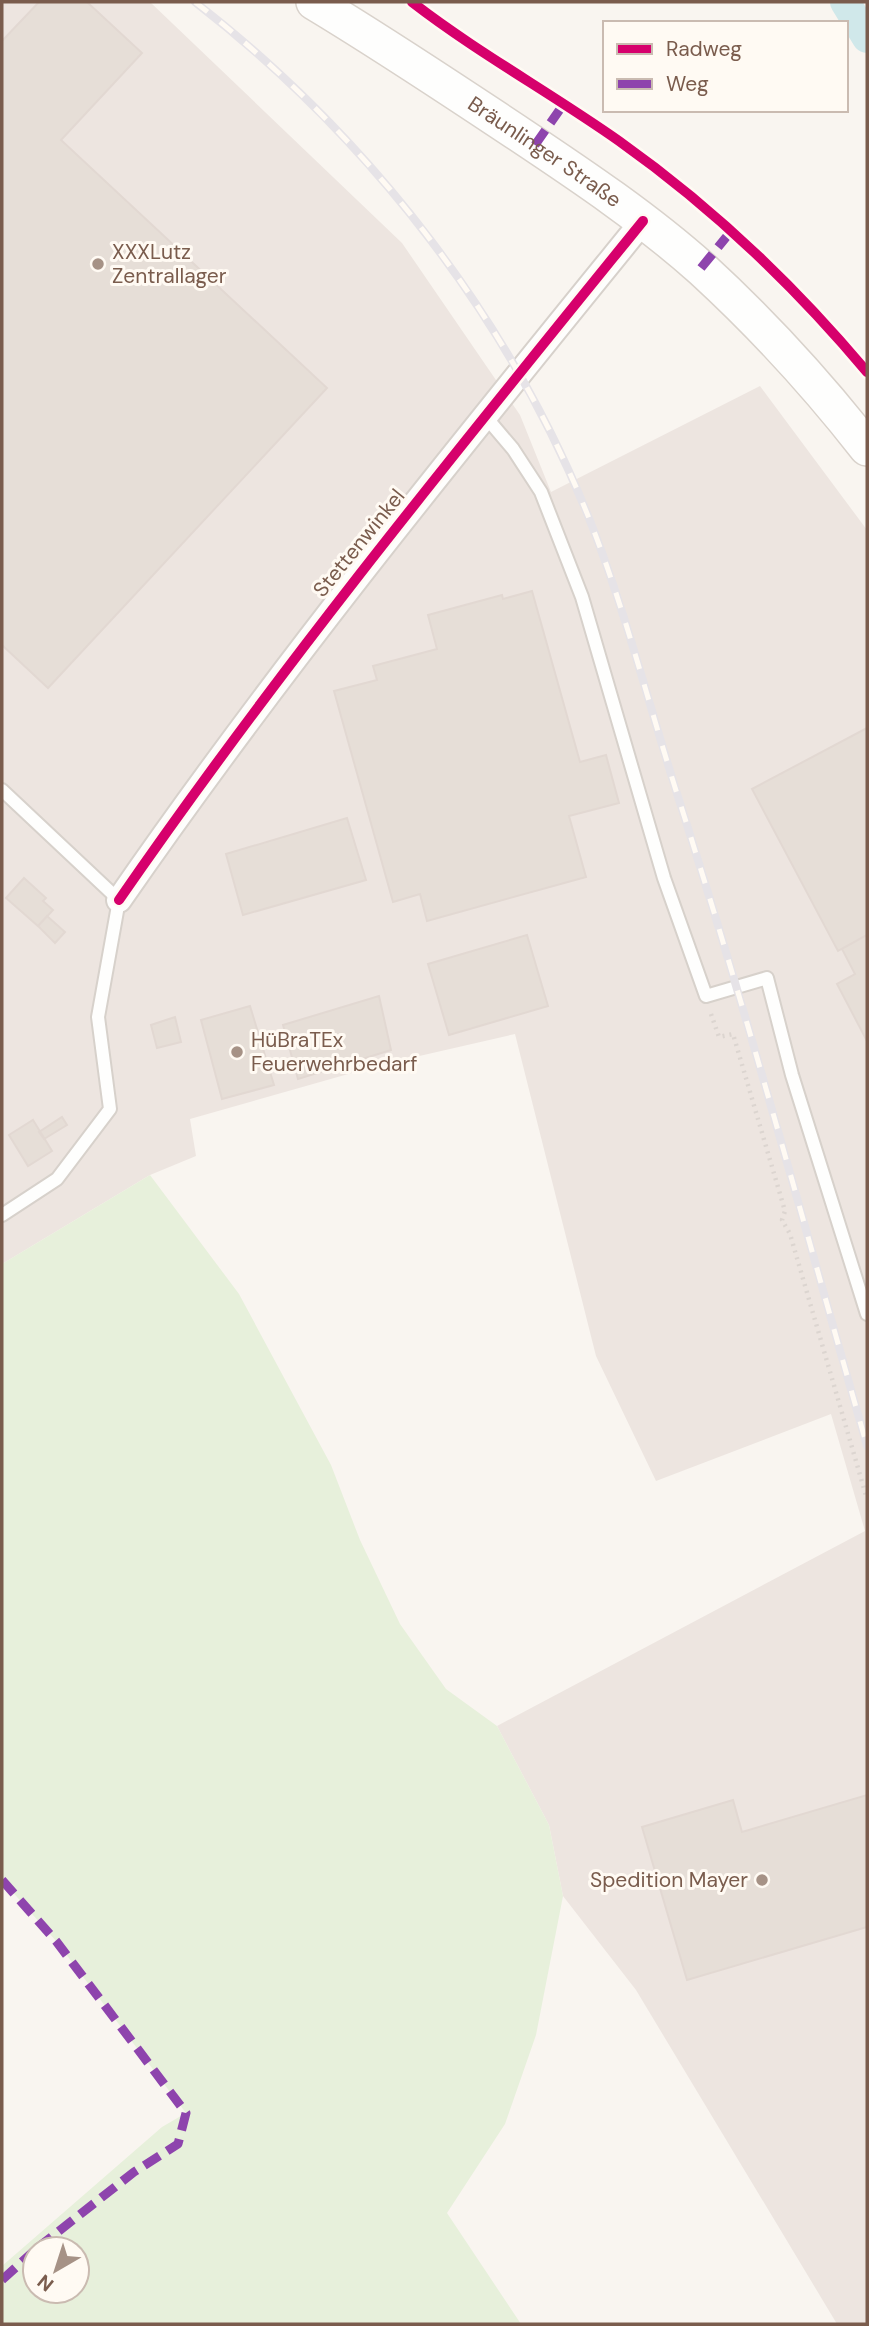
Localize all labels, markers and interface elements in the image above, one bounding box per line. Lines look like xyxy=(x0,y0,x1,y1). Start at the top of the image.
legend xyxy=(603,21,848,112)
text: Radweg xyxy=(666,35,742,63)
text: Weg xyxy=(666,70,709,98)
street label: Bräunlinger Straße xyxy=(462,90,627,214)
place label: XXXLutz Zentrallager xyxy=(112,238,227,290)
marker: XXXLutz Zentrallager xyxy=(90,256,106,272)
street label: Stettenwinkel xyxy=(307,483,411,603)
place label: HüBraTEx Feuerwehrbedarf xyxy=(251,1026,417,1078)
marker: HüBraTEx Feuerwehrbedarf xyxy=(229,1044,245,1060)
place label: Spedition Mayer xyxy=(590,1866,748,1894)
marker: Spedition Mayer xyxy=(754,1872,770,1888)
north arrow xyxy=(21,2235,91,2305)
text: N xyxy=(32,2269,59,2297)

